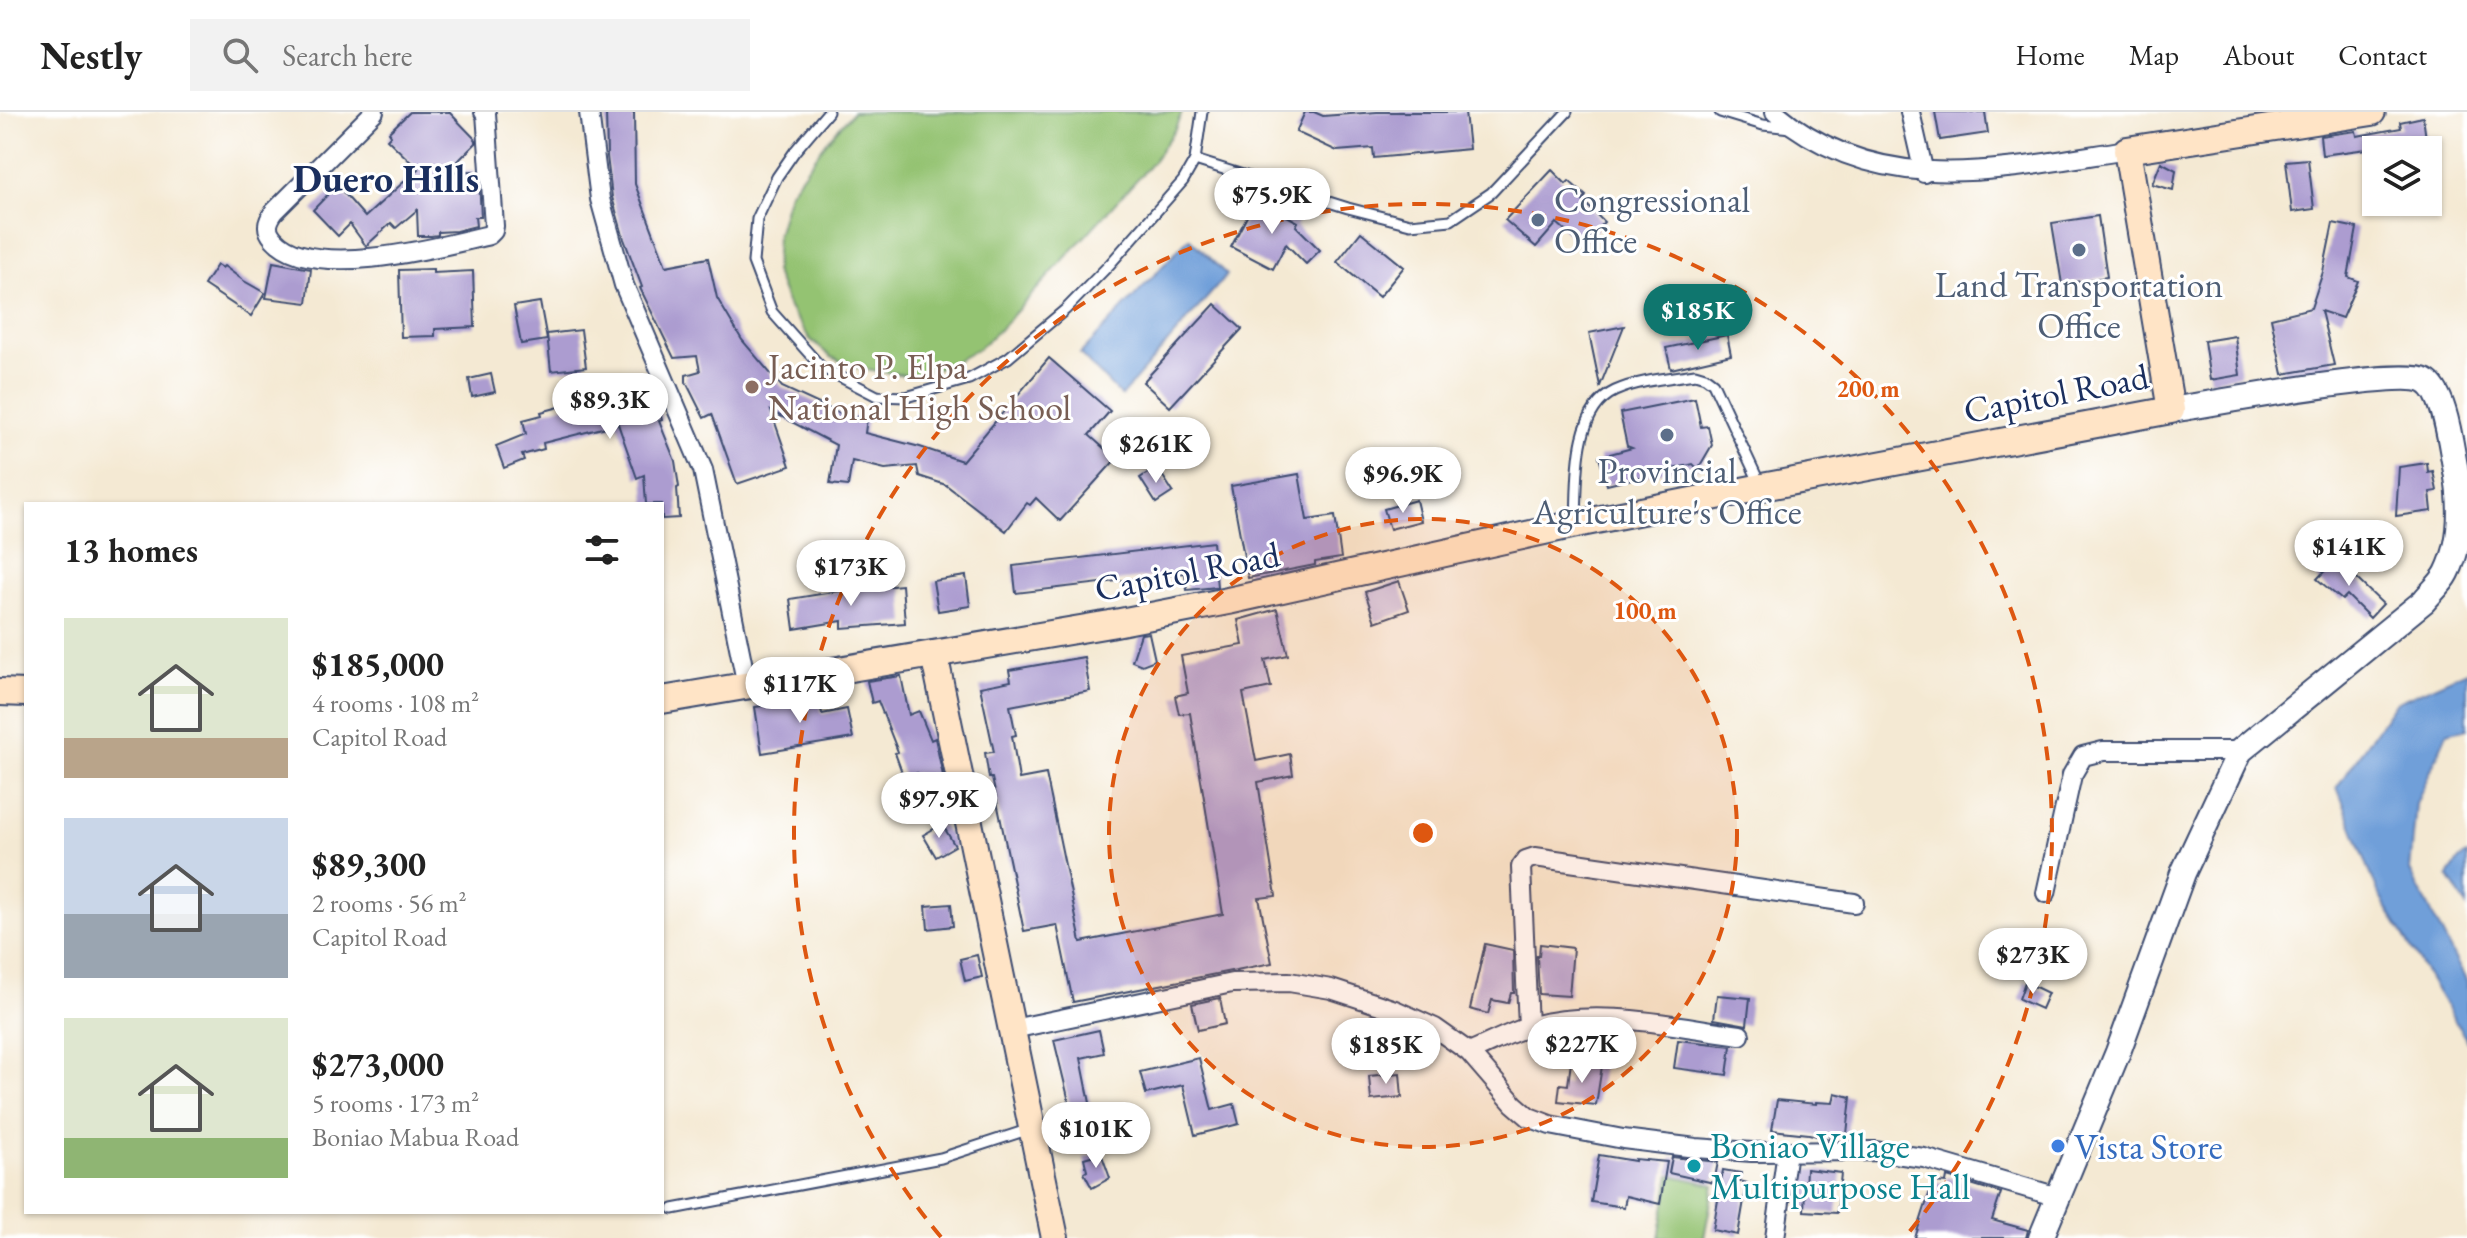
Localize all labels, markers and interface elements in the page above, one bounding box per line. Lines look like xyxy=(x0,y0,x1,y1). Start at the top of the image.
search box xyxy=(190,19,750,91)
text: Nestly xyxy=(40,31,142,80)
icon: search xyxy=(218,33,262,77)
text: Search here xyxy=(282,36,412,75)
text: Home xyxy=(2015,37,2085,73)
text: Map xyxy=(2129,37,2179,73)
text: About xyxy=(2223,37,2294,73)
text: Contact xyxy=(2338,37,2427,73)
map controls xyxy=(2362,136,2442,216)
button: layers xyxy=(2362,136,2442,216)
district label: Duero Hills xyxy=(293,154,479,203)
pin: $75.9K xyxy=(1207,168,1337,236)
place label: Congressional Office xyxy=(1554,176,1750,264)
text: $75.9K xyxy=(1232,177,1312,211)
marker: Congressional Office xyxy=(1529,211,1547,229)
marker: Land Transportation Office xyxy=(2070,241,2088,259)
place label: Land Transportation Office xyxy=(1935,261,2223,349)
pin: $185K xyxy=(1642,284,1754,352)
text: $185K xyxy=(1661,293,1735,327)
place label: Jacinto P. Elpa National High School xyxy=(765,343,1071,431)
street label: Capitol Road xyxy=(1960,352,2153,434)
pin: $89.3K xyxy=(545,373,675,441)
text: 200 m xyxy=(1836,373,1900,404)
marker: Jacinto P. Elpa National High School xyxy=(743,378,761,396)
text: $89.3K xyxy=(570,382,650,416)
pin: $261K xyxy=(1100,417,1212,485)
text: $261K xyxy=(1119,426,1193,460)
marker: Provincial Agriculture's Office xyxy=(1658,426,1676,444)
pin: $96.9K xyxy=(1338,447,1468,515)
place label: Provincial Agriculture's Office xyxy=(1531,447,1802,535)
text: $96.9K xyxy=(1363,456,1443,490)
pin: $141K xyxy=(2293,520,2405,588)
text: 13 homes xyxy=(64,528,198,572)
icon: filters xyxy=(580,528,624,572)
text: $141K xyxy=(2312,529,2386,563)
street label: Capitol Road xyxy=(1091,530,1284,612)
pin: $173K xyxy=(795,540,907,608)
text: $173K xyxy=(814,549,888,583)
text: 100 m xyxy=(1613,595,1677,626)
text: $185,000 xyxy=(312,642,444,686)
icon: home xyxy=(128,650,224,746)
pin: $117K xyxy=(744,657,856,725)
text: $117K xyxy=(763,666,837,700)
text: 4 rooms · 108 m² xyxy=(312,686,479,720)
text: Capitol Road xyxy=(312,720,447,754)
pin: $97.9K xyxy=(874,772,1004,840)
text: $97.9K xyxy=(899,781,979,815)
centre of rings xyxy=(1409,819,1437,847)
text: $89,300 xyxy=(312,842,426,886)
icon: home xyxy=(128,850,224,946)
text: 2 rooms · 56 m² xyxy=(312,886,467,920)
text: Capitol Road xyxy=(312,920,447,954)
pin: $273K xyxy=(1977,928,2089,996)
text: $273K xyxy=(1996,937,2070,971)
pin: $227K xyxy=(1526,1017,1638,1085)
pin: $185K xyxy=(1330,1018,1442,1086)
text: $227K xyxy=(1545,1026,1619,1060)
text: $185K xyxy=(1349,1027,1423,1061)
text: $273,000 xyxy=(312,1042,444,1086)
icon: home xyxy=(128,1050,224,1146)
text: 5 rooms · 173 m² xyxy=(312,1086,479,1120)
pin: $101K xyxy=(1040,1102,1152,1170)
text: $101K xyxy=(1059,1111,1133,1145)
text: Boniao Mabua Road xyxy=(312,1120,519,1154)
place label: Boniao Village Multipurpose Hall xyxy=(1710,1122,1970,1210)
place label: Vista Store xyxy=(2074,1123,2223,1170)
marker: Vista Store xyxy=(2049,1137,2067,1155)
marker: Boniao Village Multipurpose Hall xyxy=(1685,1157,1703,1175)

